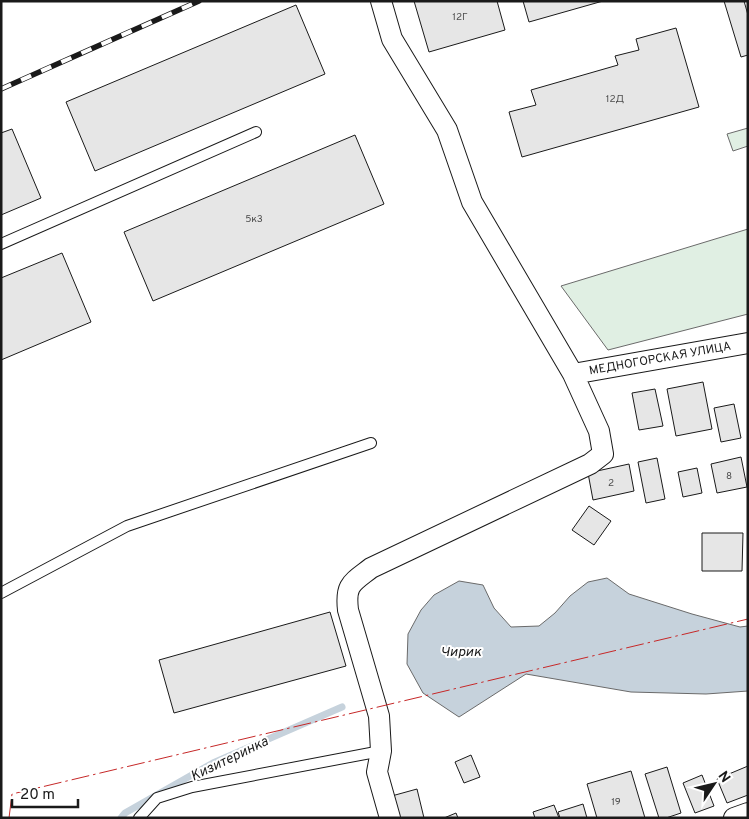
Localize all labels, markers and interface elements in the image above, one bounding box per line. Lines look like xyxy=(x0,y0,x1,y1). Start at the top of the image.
house number: 12Г xyxy=(452,11,468,24)
house number: 12Д xyxy=(606,93,625,106)
house number: 5к3 xyxy=(245,213,263,226)
street label: МЕДНОГОРСКАЯ УЛИЦА xyxy=(588,339,732,379)
house number: 8 xyxy=(726,470,732,483)
house number: 2 xyxy=(608,477,614,490)
water label: Чирик xyxy=(441,644,482,661)
water label: Кизитеринка xyxy=(188,733,272,785)
north arrow xyxy=(689,759,739,809)
text: N xyxy=(714,768,733,786)
scale bar xyxy=(12,776,79,808)
text: 20 m xyxy=(20,786,55,805)
house number: 19 xyxy=(611,796,621,809)

